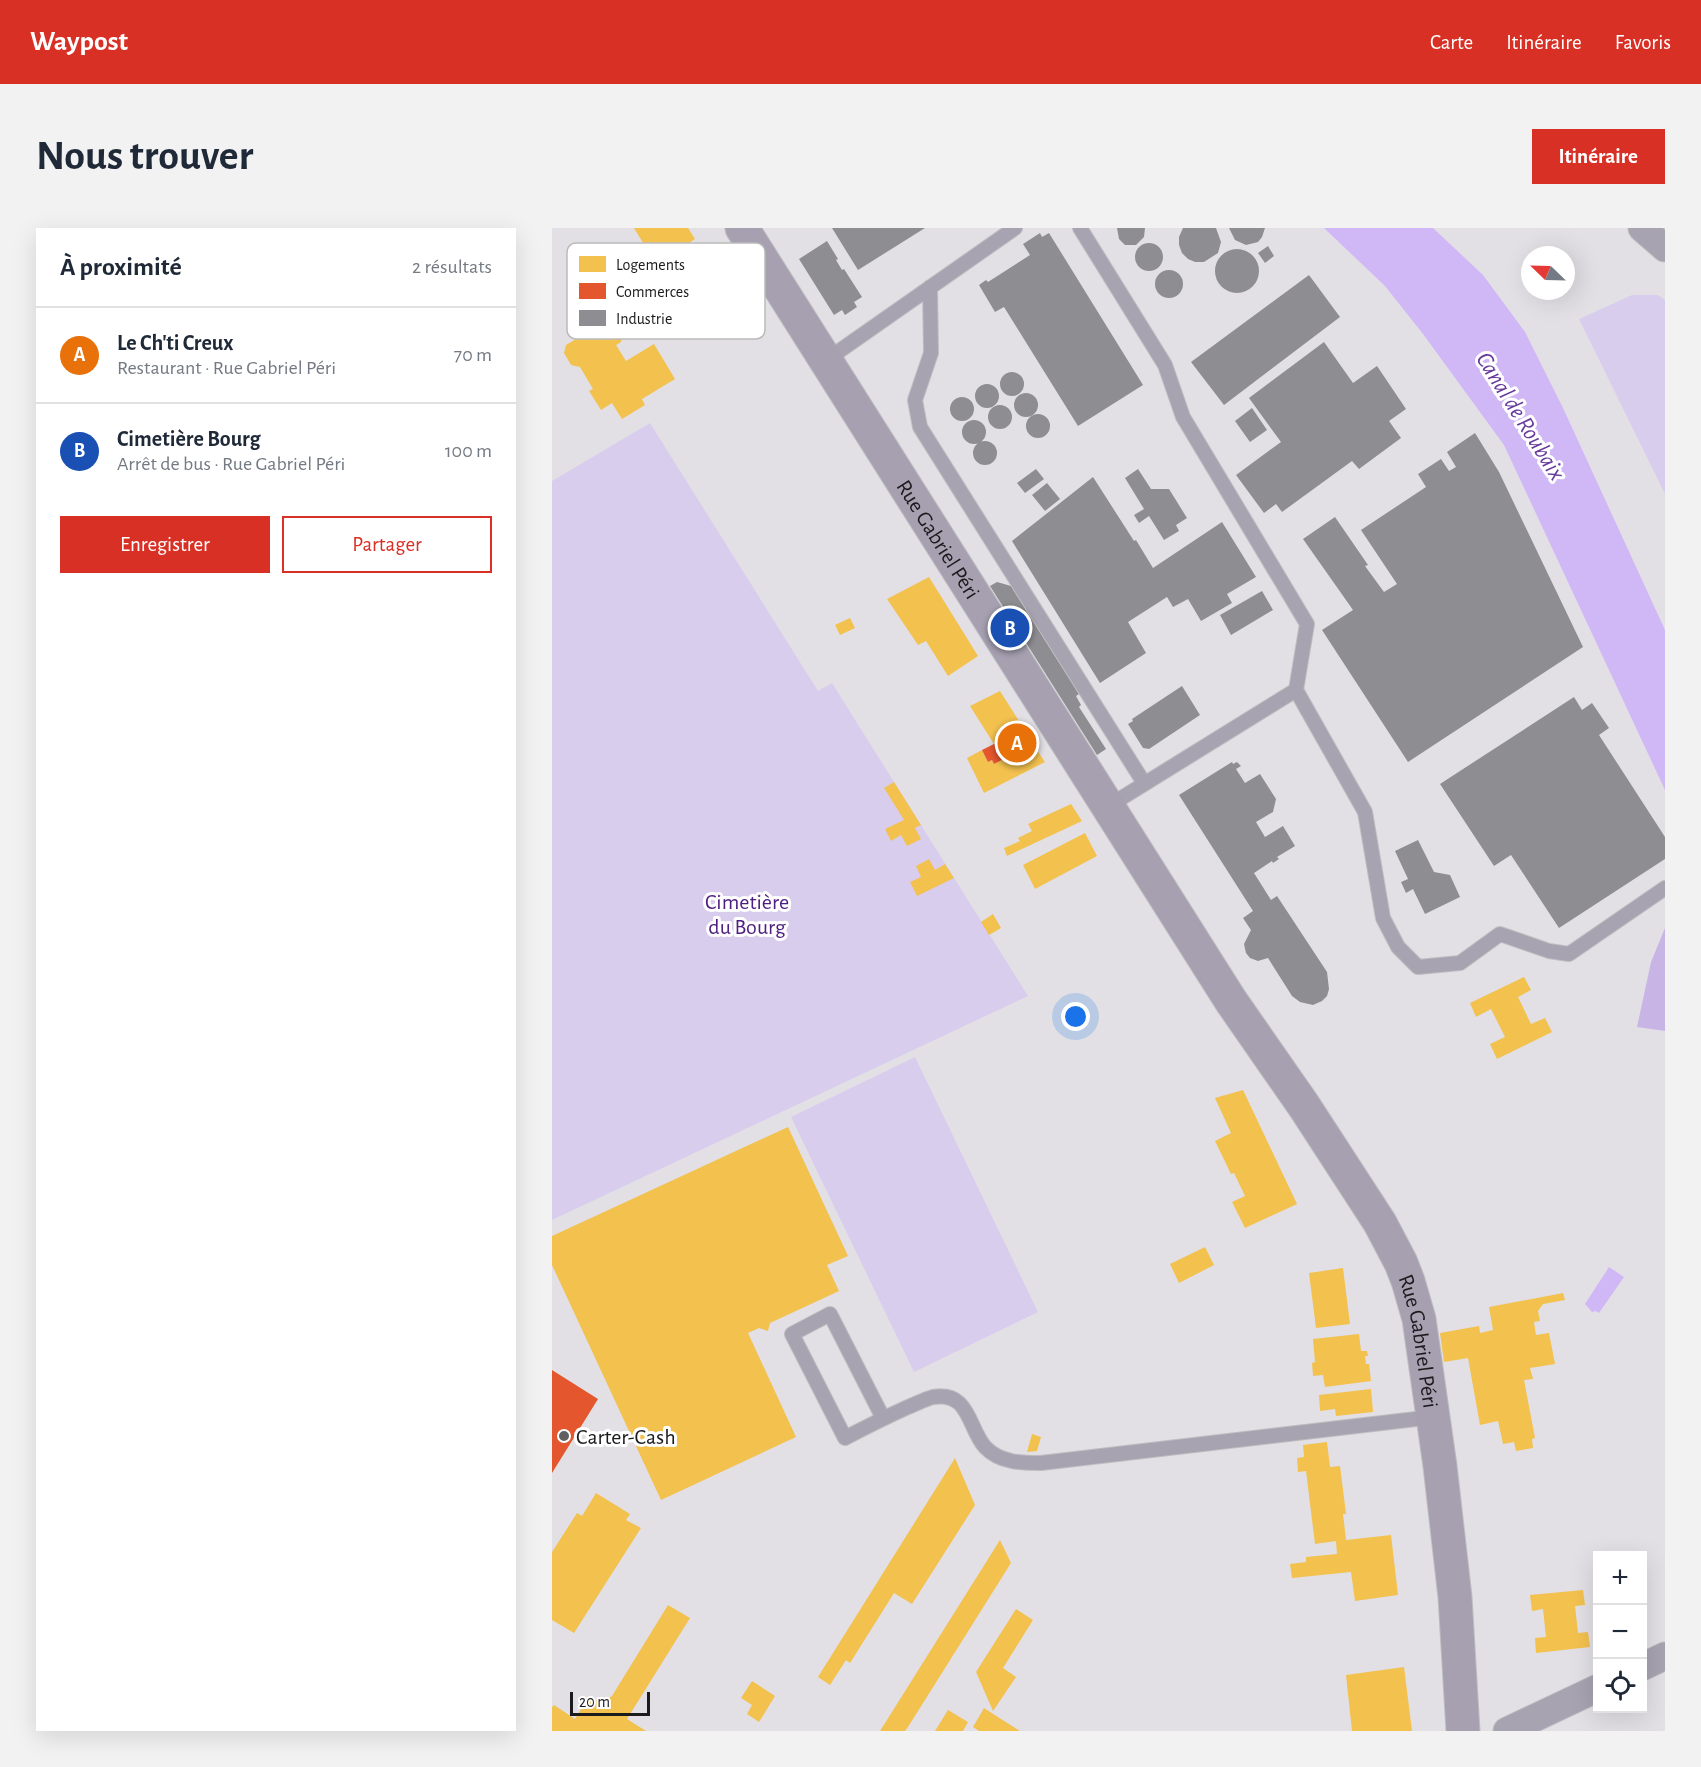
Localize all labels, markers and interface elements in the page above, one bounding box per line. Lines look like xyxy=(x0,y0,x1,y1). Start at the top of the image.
text: Waypost xyxy=(30,28,128,56)
text: Carte xyxy=(1430,32,1473,53)
text: Itinéraire xyxy=(1506,32,1582,53)
text: Favoris xyxy=(1615,32,1671,53)
button: Itinéraire xyxy=(1532,129,1665,184)
text: Nous trouver xyxy=(36,135,253,177)
legend xyxy=(567,243,765,339)
north arrow xyxy=(1521,246,1575,300)
text: À proximité xyxy=(60,254,182,280)
text: 2 résultats xyxy=(412,257,492,277)
text: Logements xyxy=(616,257,685,273)
text: Commerces xyxy=(616,284,689,300)
text: Industrie xyxy=(616,311,672,327)
text: Le Ch'ti Creux xyxy=(117,332,233,354)
text: A xyxy=(74,345,86,365)
text: 70 m xyxy=(454,345,492,365)
water label: Canal de Roubaix xyxy=(1471,348,1569,485)
text: Restaurant · Rue Gabriel Péri xyxy=(117,358,336,378)
text: Cimetière Bourg xyxy=(117,428,261,450)
text: B xyxy=(74,441,85,461)
text: 100 m xyxy=(445,441,492,461)
text: Arrêt de bus · Rue Gabriel Péri xyxy=(117,454,345,474)
street label: Rue Gabriel Péri xyxy=(892,476,983,603)
button: Enregistrer xyxy=(60,516,270,573)
button: Partager xyxy=(282,516,492,573)
pin: B xyxy=(990,606,1030,650)
pin: A xyxy=(998,720,1036,766)
park label: Cimetière du Bourg xyxy=(705,891,789,938)
your location xyxy=(1061,1002,1090,1031)
street label: Rue Gabriel Péri xyxy=(1394,1271,1442,1410)
place label: Carter-Cash xyxy=(576,1426,676,1448)
marker: Carter-Cash xyxy=(557,1429,571,1443)
map controls xyxy=(1593,1551,1647,1713)
button: + xyxy=(1593,1551,1647,1605)
button: − xyxy=(1593,1605,1647,1659)
button: locate xyxy=(1593,1659,1647,1713)
scale bar xyxy=(570,1689,650,1716)
text: 20 m xyxy=(579,1694,610,1710)

